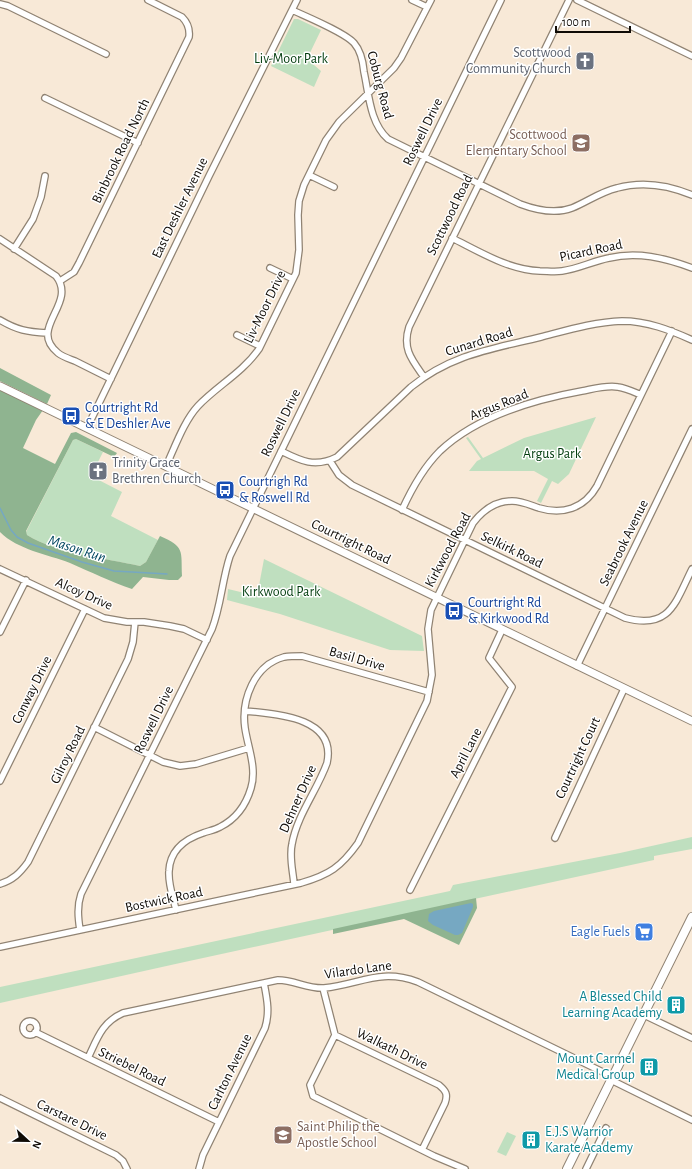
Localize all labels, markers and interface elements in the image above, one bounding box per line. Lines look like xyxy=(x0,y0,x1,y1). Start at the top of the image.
scale bar xyxy=(556,8,630,34)
text: 100 m xyxy=(562,16,590,28)
place label: Scottwood Community Church xyxy=(466,46,571,76)
street label: Coburg Road xyxy=(364,50,396,120)
church icon: Scottwood Community Church xyxy=(574,50,596,72)
park label: Liv-Moor Park xyxy=(254,52,329,66)
street label: Binbrook Road North xyxy=(90,96,152,206)
street label: Roswell Drive xyxy=(401,96,445,168)
place label: Scottwood Elementary School xyxy=(466,128,567,158)
school or university icon: Scottwood Elementary School xyxy=(570,132,592,154)
street label: East Deshler Avenue xyxy=(150,155,210,261)
street label: Scottwood Road xyxy=(424,172,476,258)
street label: Picard Road xyxy=(558,237,624,265)
street label: Liv-Moor Drive xyxy=(241,268,289,346)
street label: Cunard Road xyxy=(444,325,514,359)
street label: Roswell Drive xyxy=(259,387,303,459)
street label: Argus Road xyxy=(468,387,530,423)
place label: Courtright Rd & E Deshler Ave xyxy=(85,401,171,431)
bus stop icon: Courtright Rd & E Deshler Ave xyxy=(60,405,82,427)
park label: Argus Park xyxy=(523,447,582,461)
place label: Trinity Grace Brethren Church xyxy=(112,456,201,486)
church icon: Trinity Grace Brethren Church xyxy=(87,460,109,482)
place label: Courtrigh Rd & Roswell Rd xyxy=(239,475,310,505)
bus stop icon: Courtrigh Rd & Roswell Rd xyxy=(214,479,236,501)
street label: Seabrook Avenue xyxy=(597,498,651,588)
street label: Kirkwood Road xyxy=(422,510,474,590)
street label: Courtright Road xyxy=(309,517,393,567)
street label: Selkirk Road xyxy=(479,529,545,571)
water label: Mason Run xyxy=(46,533,108,565)
street label: Alcoy Drive xyxy=(53,575,115,613)
park label: Kirkwood Park xyxy=(242,585,321,599)
place label: Courtright Rd & Kirkwood Rd xyxy=(468,596,549,626)
bus stop icon: Courtright Rd & Kirkwood Rd xyxy=(443,600,465,622)
street label: Basil Drive xyxy=(327,644,387,674)
street label: Conway Drive xyxy=(10,654,54,726)
street label: Roswell Drive xyxy=(132,684,176,756)
street label: Courtright Court xyxy=(553,714,603,801)
street label: Gilroy Road xyxy=(48,724,88,786)
street label: April Lane xyxy=(447,726,485,780)
street label: Dehner Drive xyxy=(277,763,319,835)
street label: Bostwick Road xyxy=(124,885,204,915)
supermarket icon: Eagle Fuels xyxy=(633,921,655,943)
place label: Eagle Fuels xyxy=(570,925,630,939)
street label: Vilardo Lane xyxy=(323,958,393,982)
place label: A Blessed Child Learning Academy xyxy=(562,990,662,1020)
building icon: A Blessed Child Learning Academy xyxy=(665,994,687,1016)
street label: Walkath Drive xyxy=(354,1026,430,1072)
street label: Carlton Avenue xyxy=(206,1032,254,1112)
street label: Striebel Road xyxy=(96,1045,168,1089)
place label: Mount Carmel Medical Group xyxy=(556,1052,635,1082)
building icon: Mount Carmel Medical Group xyxy=(638,1056,660,1078)
street label: Carstare Drive xyxy=(35,1097,109,1143)
place label: Saint Philip the Apostle School xyxy=(297,1120,380,1150)
north arrow xyxy=(8,1121,48,1161)
school or university icon: Saint Philip the Apostle School xyxy=(272,1124,294,1146)
place label: E.J.S Warrior Karate Academy xyxy=(545,1125,633,1155)
building icon: E.J.S Warrior Karate Academy xyxy=(520,1129,542,1151)
text: N xyxy=(30,1139,43,1150)

